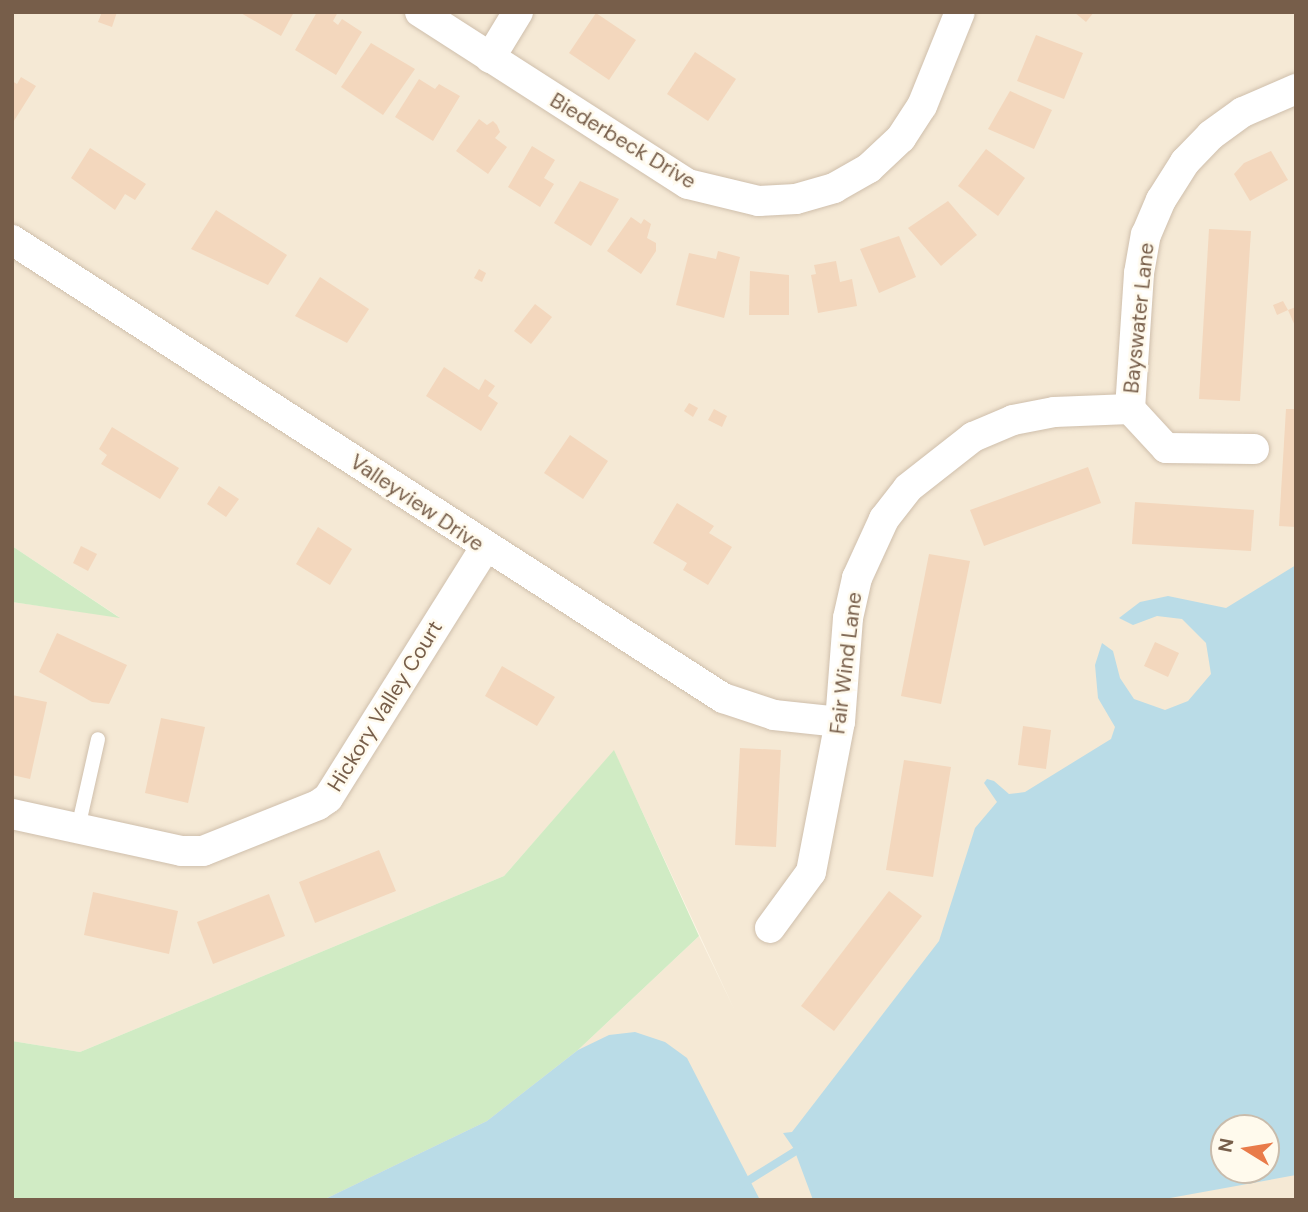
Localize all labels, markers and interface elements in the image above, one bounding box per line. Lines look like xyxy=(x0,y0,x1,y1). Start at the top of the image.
street label: Biederbeck Drive xyxy=(546,88,700,194)
street label: Bayswater Lane xyxy=(1119,241,1159,395)
street label: Valleyview Drive xyxy=(345,449,489,557)
street label: Fair Wind Lane xyxy=(825,591,867,735)
street label: Hickory Valley Court xyxy=(322,616,448,796)
north arrow xyxy=(1210,1114,1280,1184)
text: N xyxy=(1212,1136,1239,1154)

